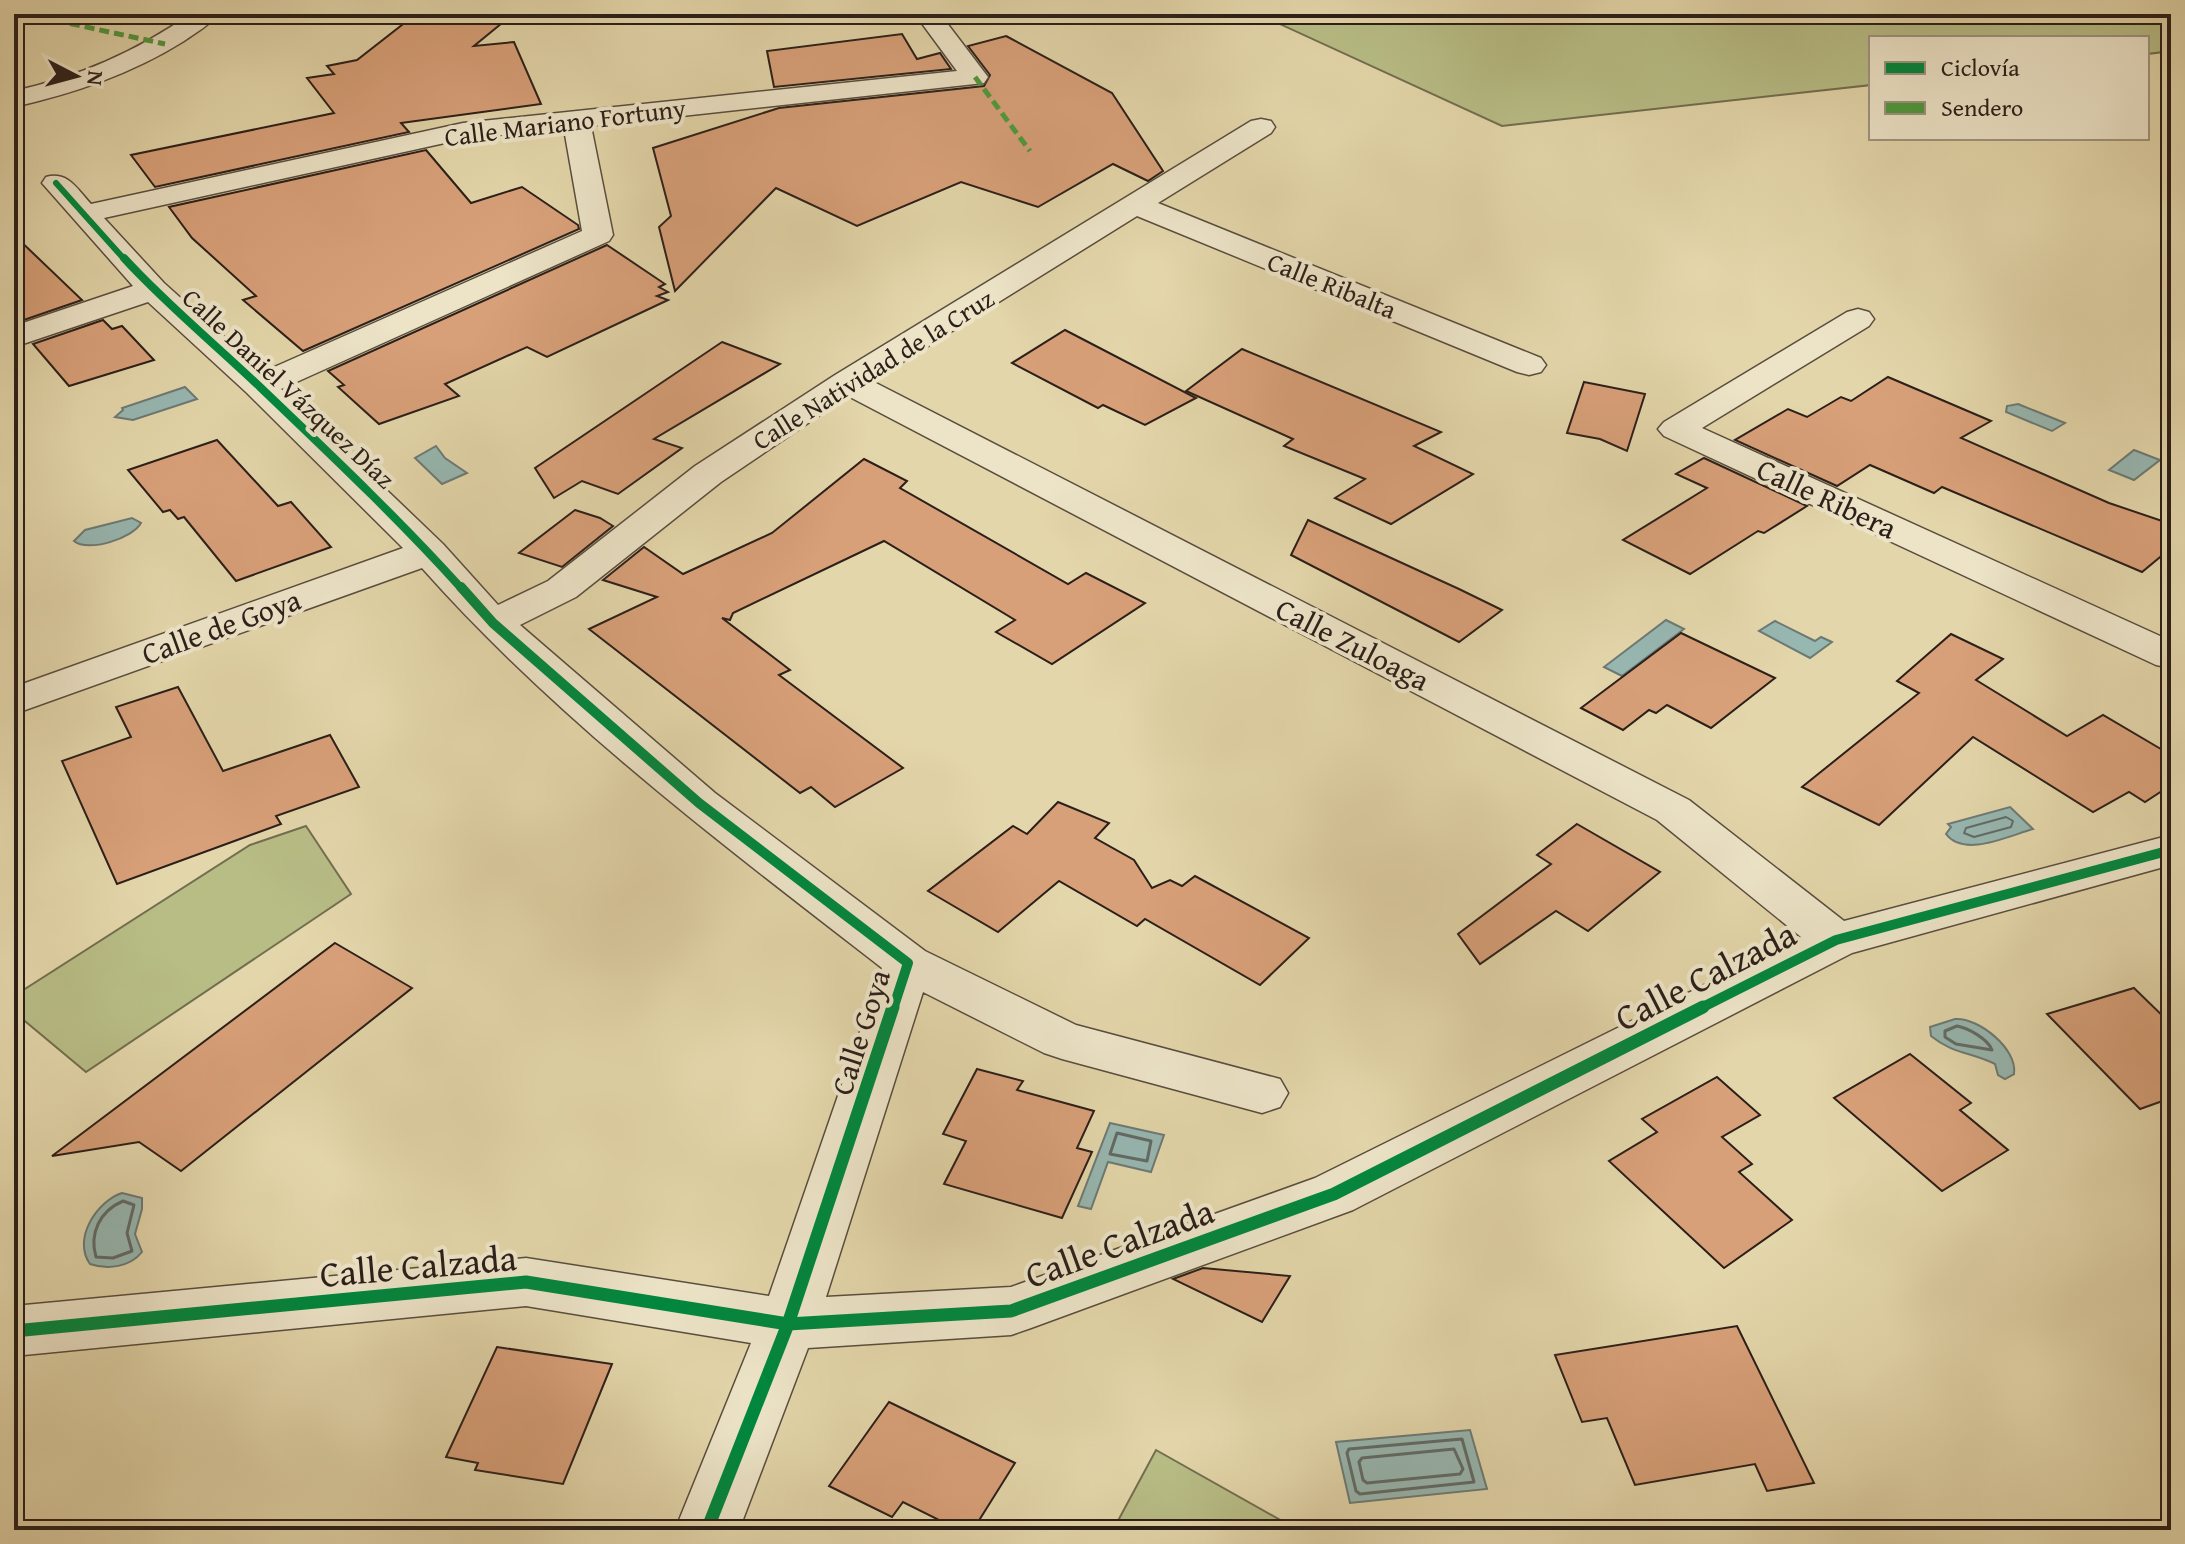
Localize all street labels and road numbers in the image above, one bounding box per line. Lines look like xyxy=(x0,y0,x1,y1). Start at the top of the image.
street label: Calle Mariano Fortuny xyxy=(442,88,688,156)
street label: Calle Ribalta xyxy=(1262,241,1403,329)
street label: Calle Daniel Vázquez Díaz xyxy=(174,279,404,497)
street label: Calle Natividad de la Cruz xyxy=(745,279,1001,459)
street label: Calle Ribera xyxy=(1750,446,1904,550)
street label: Calle de Goya xyxy=(135,577,307,675)
street label: Calle Zuloaga xyxy=(1269,586,1437,702)
street label: Calle Calzada xyxy=(1605,907,1805,1043)
street label: Calle Goya xyxy=(819,964,901,1100)
street label: Calle Calzada xyxy=(1017,1183,1221,1301)
street label: Calle Calzada xyxy=(317,1230,519,1300)

